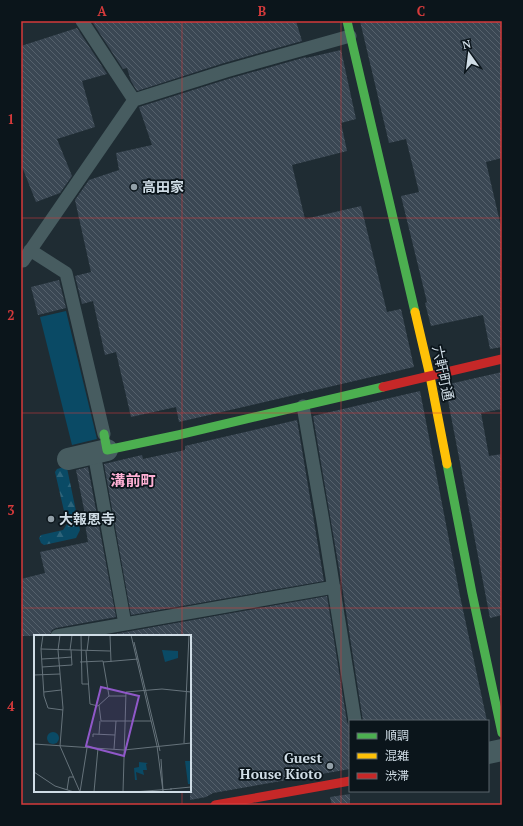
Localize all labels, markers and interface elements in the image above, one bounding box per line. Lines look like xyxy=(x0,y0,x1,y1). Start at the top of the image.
text: A xyxy=(97,2,107,20)
text: B xyxy=(258,2,266,20)
text: C xyxy=(417,2,425,20)
north arrow xyxy=(449,34,489,74)
text: N xyxy=(461,36,473,52)
text: 1 xyxy=(7,110,15,128)
place label: 高田家 xyxy=(142,177,184,196)
marker: 高田家 xyxy=(129,182,139,192)
text: 2 xyxy=(7,306,15,324)
street label: 六軒町通 xyxy=(428,344,459,402)
district label: 溝前町 xyxy=(110,470,156,490)
text: 3 xyxy=(7,501,15,519)
place label: 大報恩寺 xyxy=(59,509,115,528)
marker: 大報恩寺 xyxy=(46,514,56,524)
inset map xyxy=(34,635,191,792)
text: 4 xyxy=(7,697,15,715)
legend xyxy=(349,720,489,792)
text: 順調 xyxy=(385,728,409,743)
place label: Guest House Kioto xyxy=(240,748,322,783)
text: 混雑 xyxy=(385,748,409,763)
marker: Guest House Kioto xyxy=(325,761,335,771)
text: 渋滞 xyxy=(385,768,409,783)

